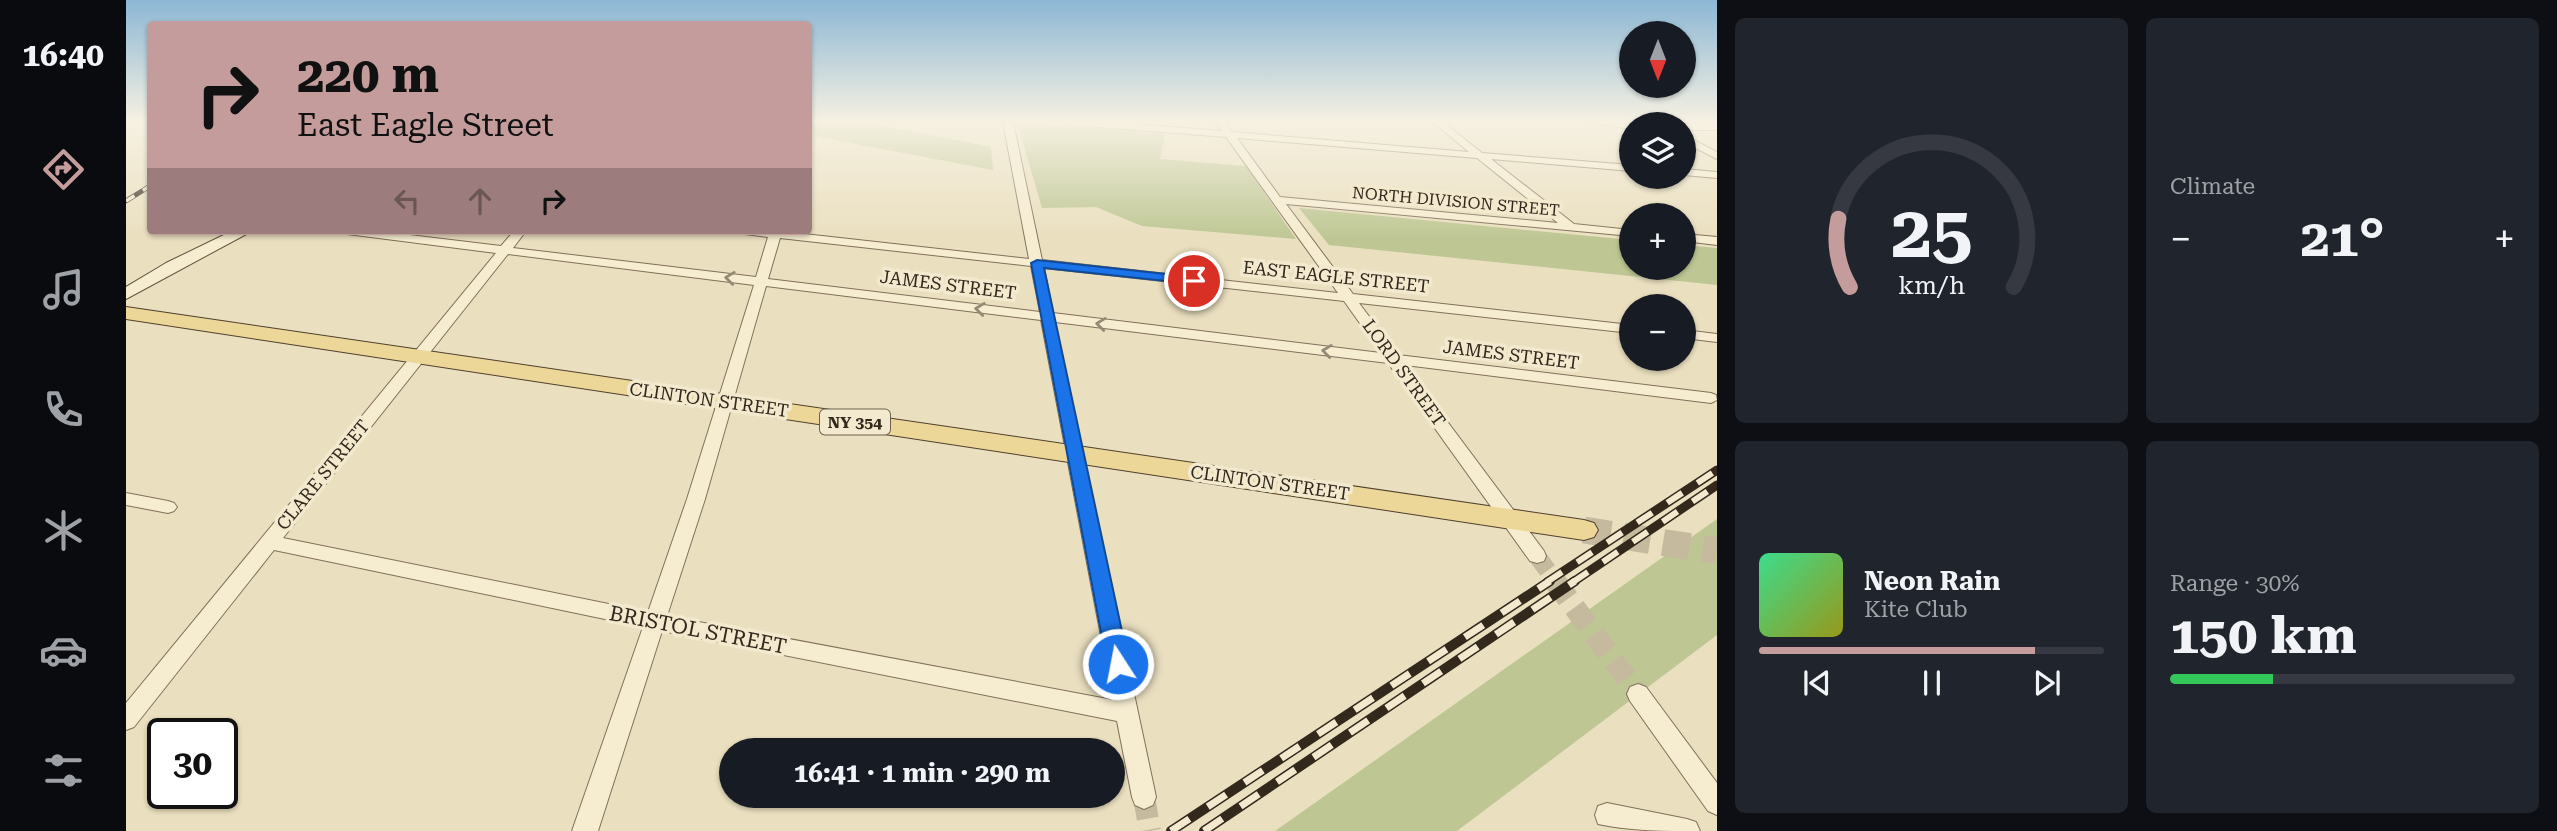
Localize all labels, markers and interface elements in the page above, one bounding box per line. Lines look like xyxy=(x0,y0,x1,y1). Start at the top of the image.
north arrow xyxy=(1619,21,1696,98)
map controls xyxy=(1619,21,1696,371)
text: 16:40 xyxy=(22,36,104,74)
text: 220 m xyxy=(297,47,439,104)
icon: right xyxy=(182,49,273,140)
text: East Eagle Street xyxy=(297,106,554,144)
button: layers xyxy=(1619,112,1696,189)
icon: directions xyxy=(39,145,88,194)
text: Climate xyxy=(2170,173,2255,200)
icon: left xyxy=(388,182,426,220)
icon: ahead xyxy=(461,182,499,220)
icon: right xyxy=(534,182,572,220)
street label: NORTH DIVISION STREET xyxy=(1351,183,1561,220)
text: 25 xyxy=(1891,190,1972,275)
button: + xyxy=(1619,203,1696,280)
text: 21° xyxy=(2300,208,2385,269)
text: − xyxy=(2170,217,2191,261)
text: + xyxy=(2494,217,2515,261)
pin xyxy=(1164,251,1224,311)
street label: EAST EAGLE STREET xyxy=(1242,256,1430,297)
icon: arrive xyxy=(1175,262,1213,300)
icon: music xyxy=(39,265,88,314)
street label: JAMES STREET xyxy=(879,266,1017,303)
text: km/h xyxy=(1898,270,1965,299)
one-way arrow xyxy=(725,271,736,286)
button: − xyxy=(1619,294,1696,371)
one-way arrow xyxy=(975,301,986,316)
street label: LORD STREET xyxy=(1359,315,1450,430)
one-way arrow xyxy=(1095,316,1107,331)
street label: JAMES STREET xyxy=(1442,336,1580,373)
one-way arrow xyxy=(1321,344,1333,359)
street label: CLINTON STREET xyxy=(628,378,790,421)
icon: phone xyxy=(39,385,88,434)
road number: NY 354 xyxy=(820,410,890,434)
street label: CLARE STREET xyxy=(272,415,373,534)
street label: CLINTON STREET xyxy=(1189,461,1351,504)
icon: climate xyxy=(39,506,88,555)
text: Neon Rain xyxy=(1864,566,2000,596)
text: Range · 30% xyxy=(2170,570,2299,597)
text: Kite Club xyxy=(1864,596,1968,623)
street label: BRISTOL STREET xyxy=(607,601,789,659)
text: 150 km xyxy=(2170,605,2357,666)
icon: car xyxy=(39,626,88,675)
position arrow xyxy=(1081,627,1155,701)
icon: previous xyxy=(1798,664,1836,702)
icon: pause xyxy=(1913,664,1951,702)
icon: next xyxy=(2028,664,2066,702)
speed limit sign: 30 xyxy=(147,718,238,809)
icon: filters xyxy=(39,746,88,795)
text: 16:41 · 1 min · 290 m xyxy=(794,758,1050,788)

